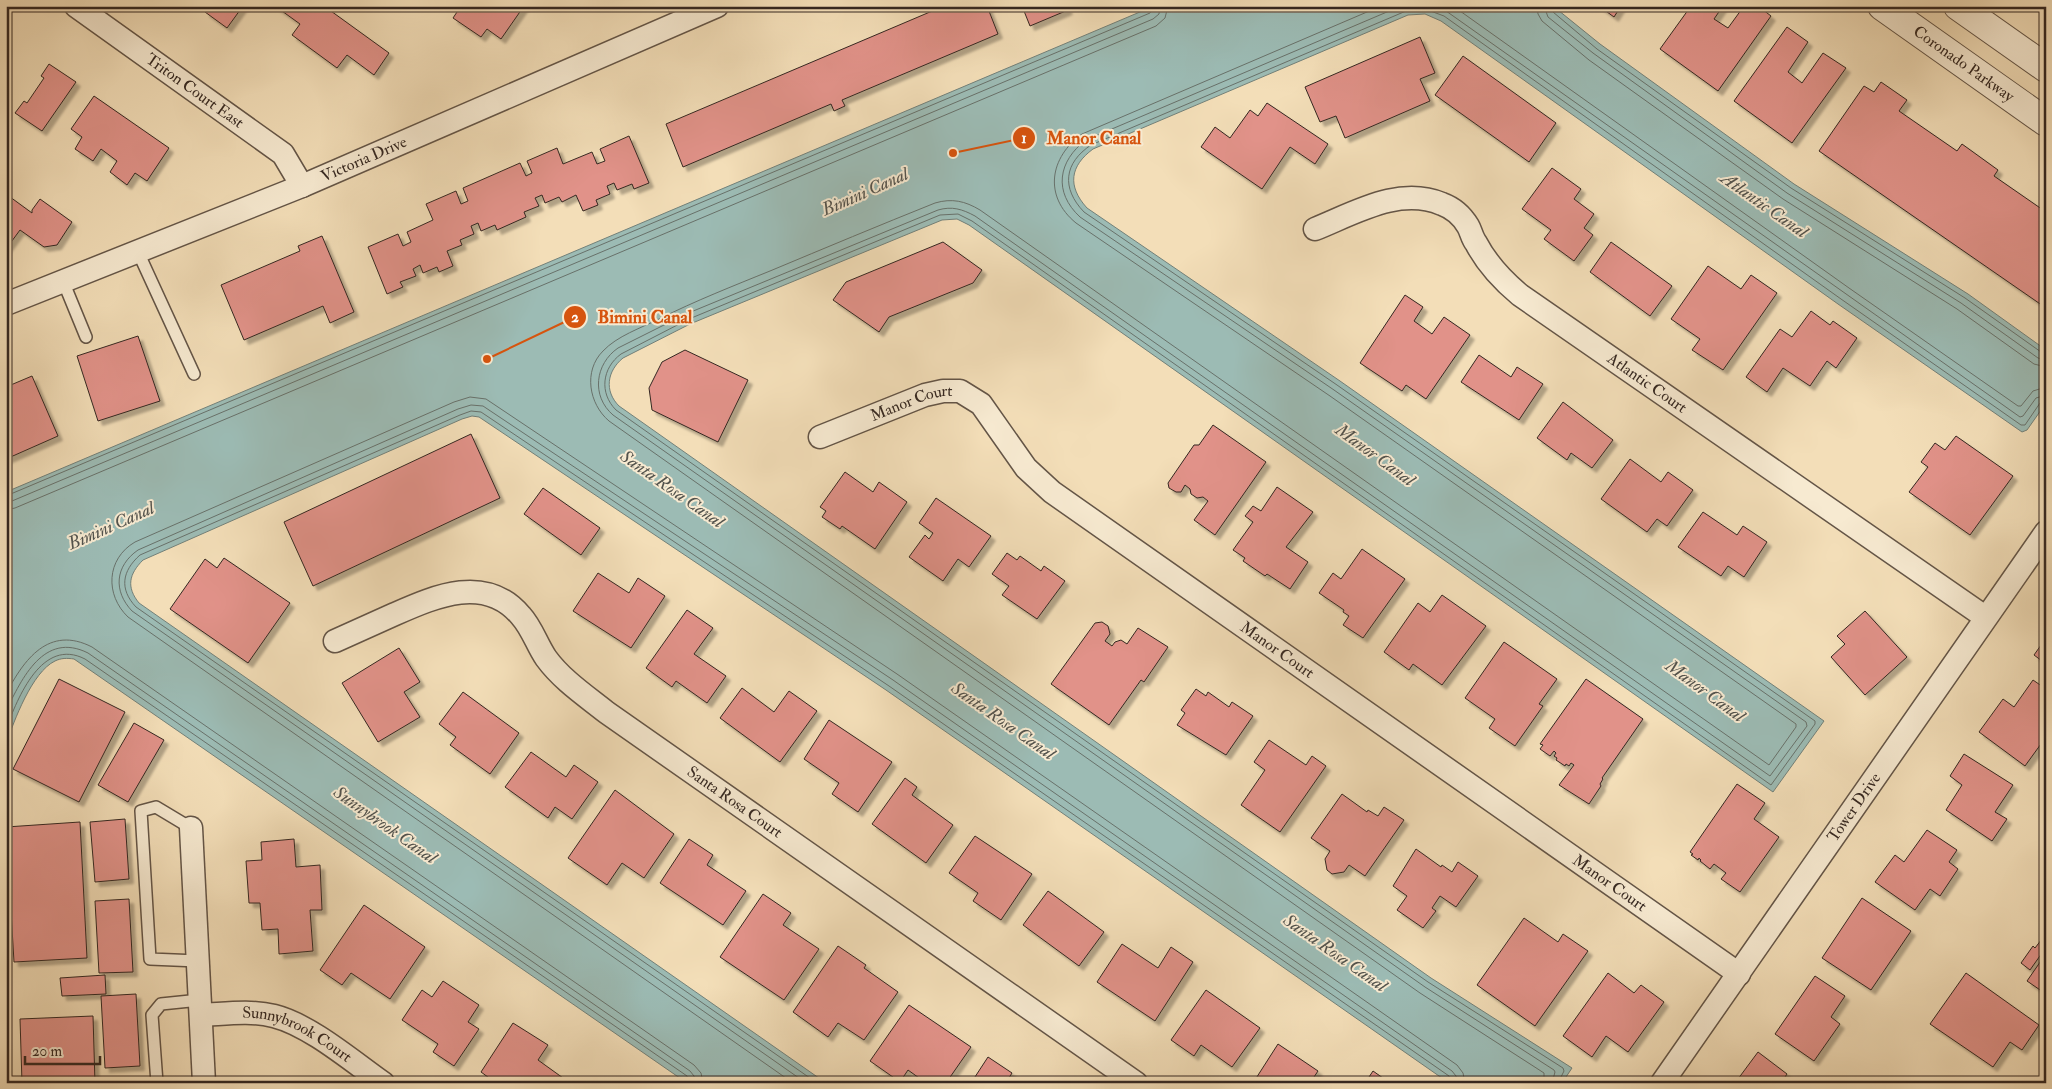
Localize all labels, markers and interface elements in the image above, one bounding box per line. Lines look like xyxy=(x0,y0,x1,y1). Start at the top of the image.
street label: Coronado Parkway xyxy=(1909,21,2019,107)
street label: Triton Court East xyxy=(142,49,248,133)
callout: Manor Canal xyxy=(1012,121,1151,154)
text: Manor Canal xyxy=(1046,127,1142,150)
text: 1 xyxy=(1021,129,1027,148)
street label: Victoria Drive xyxy=(318,132,410,187)
water label: Bimini Canal xyxy=(817,162,914,222)
water label: Atlantic Canal xyxy=(1714,165,1813,244)
callout: Bimini Canal xyxy=(563,300,703,333)
text: Bimini Canal xyxy=(598,306,693,329)
text: 2 xyxy=(571,308,579,327)
street label: Atlantic Court xyxy=(1603,348,1691,418)
street label: Manor Court xyxy=(867,381,953,426)
water label: Manor Canal xyxy=(1330,418,1421,493)
water label: Santa Rosa Canal xyxy=(615,444,730,534)
water label: Bimini Canal xyxy=(63,496,160,556)
street label: Manor Court xyxy=(1236,617,1318,683)
water label: Manor Canal xyxy=(1660,654,1751,729)
water label: Santa Rosa Canal xyxy=(946,676,1061,766)
street label: Santa Rosa Court xyxy=(683,762,786,842)
street label: Tower Drive xyxy=(1823,769,1885,846)
water label: Sunnybrook Canal xyxy=(328,780,443,870)
street label: Manor Court xyxy=(1569,850,1651,916)
water label: Santa Rosa Canal xyxy=(1278,908,1393,998)
street label: Sunnybrook Court xyxy=(242,1003,356,1067)
scale bar xyxy=(25,1034,100,1066)
text: 20 m xyxy=(32,1042,62,1061)

